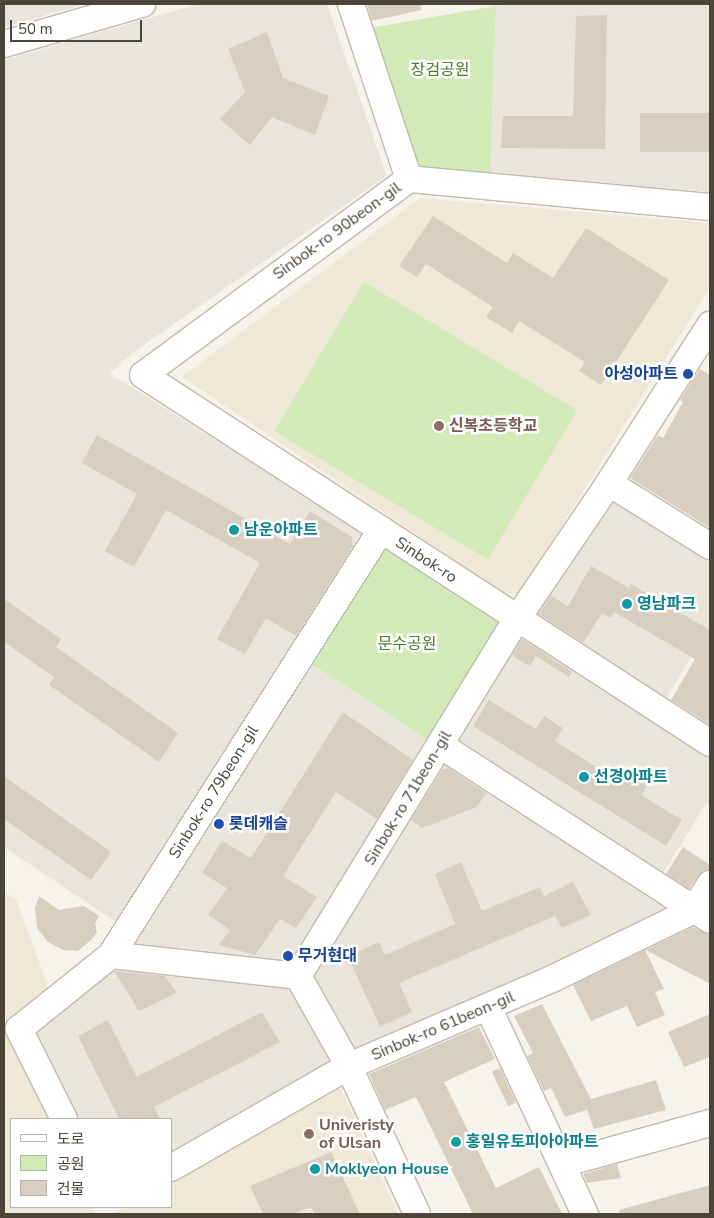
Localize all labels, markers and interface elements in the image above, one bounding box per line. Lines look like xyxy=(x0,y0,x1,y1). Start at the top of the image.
scale bar xyxy=(12,10,145,42)
text: 50 m xyxy=(18,19,53,39)
park label: 장검공원 xyxy=(411,60,469,80)
street label: Sinbok-ro 90beon-gil xyxy=(269,178,405,284)
place label: 아성아파트 xyxy=(604,364,678,384)
marker: 아성아파트 xyxy=(682,368,694,380)
place label: 신복초등학교 xyxy=(449,416,537,436)
marker: 신복초등학교 xyxy=(433,420,445,432)
place label: 남운아파트 xyxy=(244,520,318,540)
marker: 남운아파트 xyxy=(228,524,240,536)
street label: Sinbok-ro xyxy=(392,533,460,587)
place label: 영남파크 xyxy=(637,594,696,614)
marker: 영남파크 xyxy=(621,598,633,610)
park label: 문수공원 xyxy=(378,634,436,654)
street label: Sinbok-ro 79beon-gil xyxy=(165,722,263,862)
street label: Sinbok-ro 71beon-gil xyxy=(360,727,456,869)
place label: 선경아파트 xyxy=(594,767,668,787)
marker: 선경아파트 xyxy=(578,771,590,783)
place label: 롯데캐슬 xyxy=(229,814,288,834)
marker: 롯데캐슬 xyxy=(213,818,225,830)
place label: 무거현대 xyxy=(298,946,357,966)
marker: 무거현대 xyxy=(282,950,294,962)
street label: Sinbok-ro 61beon-gil xyxy=(369,987,517,1065)
place label: Univeristy of Ulsan xyxy=(319,1115,394,1153)
legend xyxy=(10,1118,172,1208)
marker: Univeristy of Ulsan xyxy=(303,1128,315,1140)
text: 도로 xyxy=(57,1129,85,1149)
place label: 홍일유토피아아파트 xyxy=(466,1132,598,1152)
marker: 홍일유토피아아파트 xyxy=(450,1136,462,1148)
text: 공원 xyxy=(57,1154,85,1174)
place label: Moklyeon House xyxy=(325,1159,449,1179)
marker: Moklyeon House xyxy=(309,1163,321,1175)
text: 건물 xyxy=(57,1179,85,1199)

